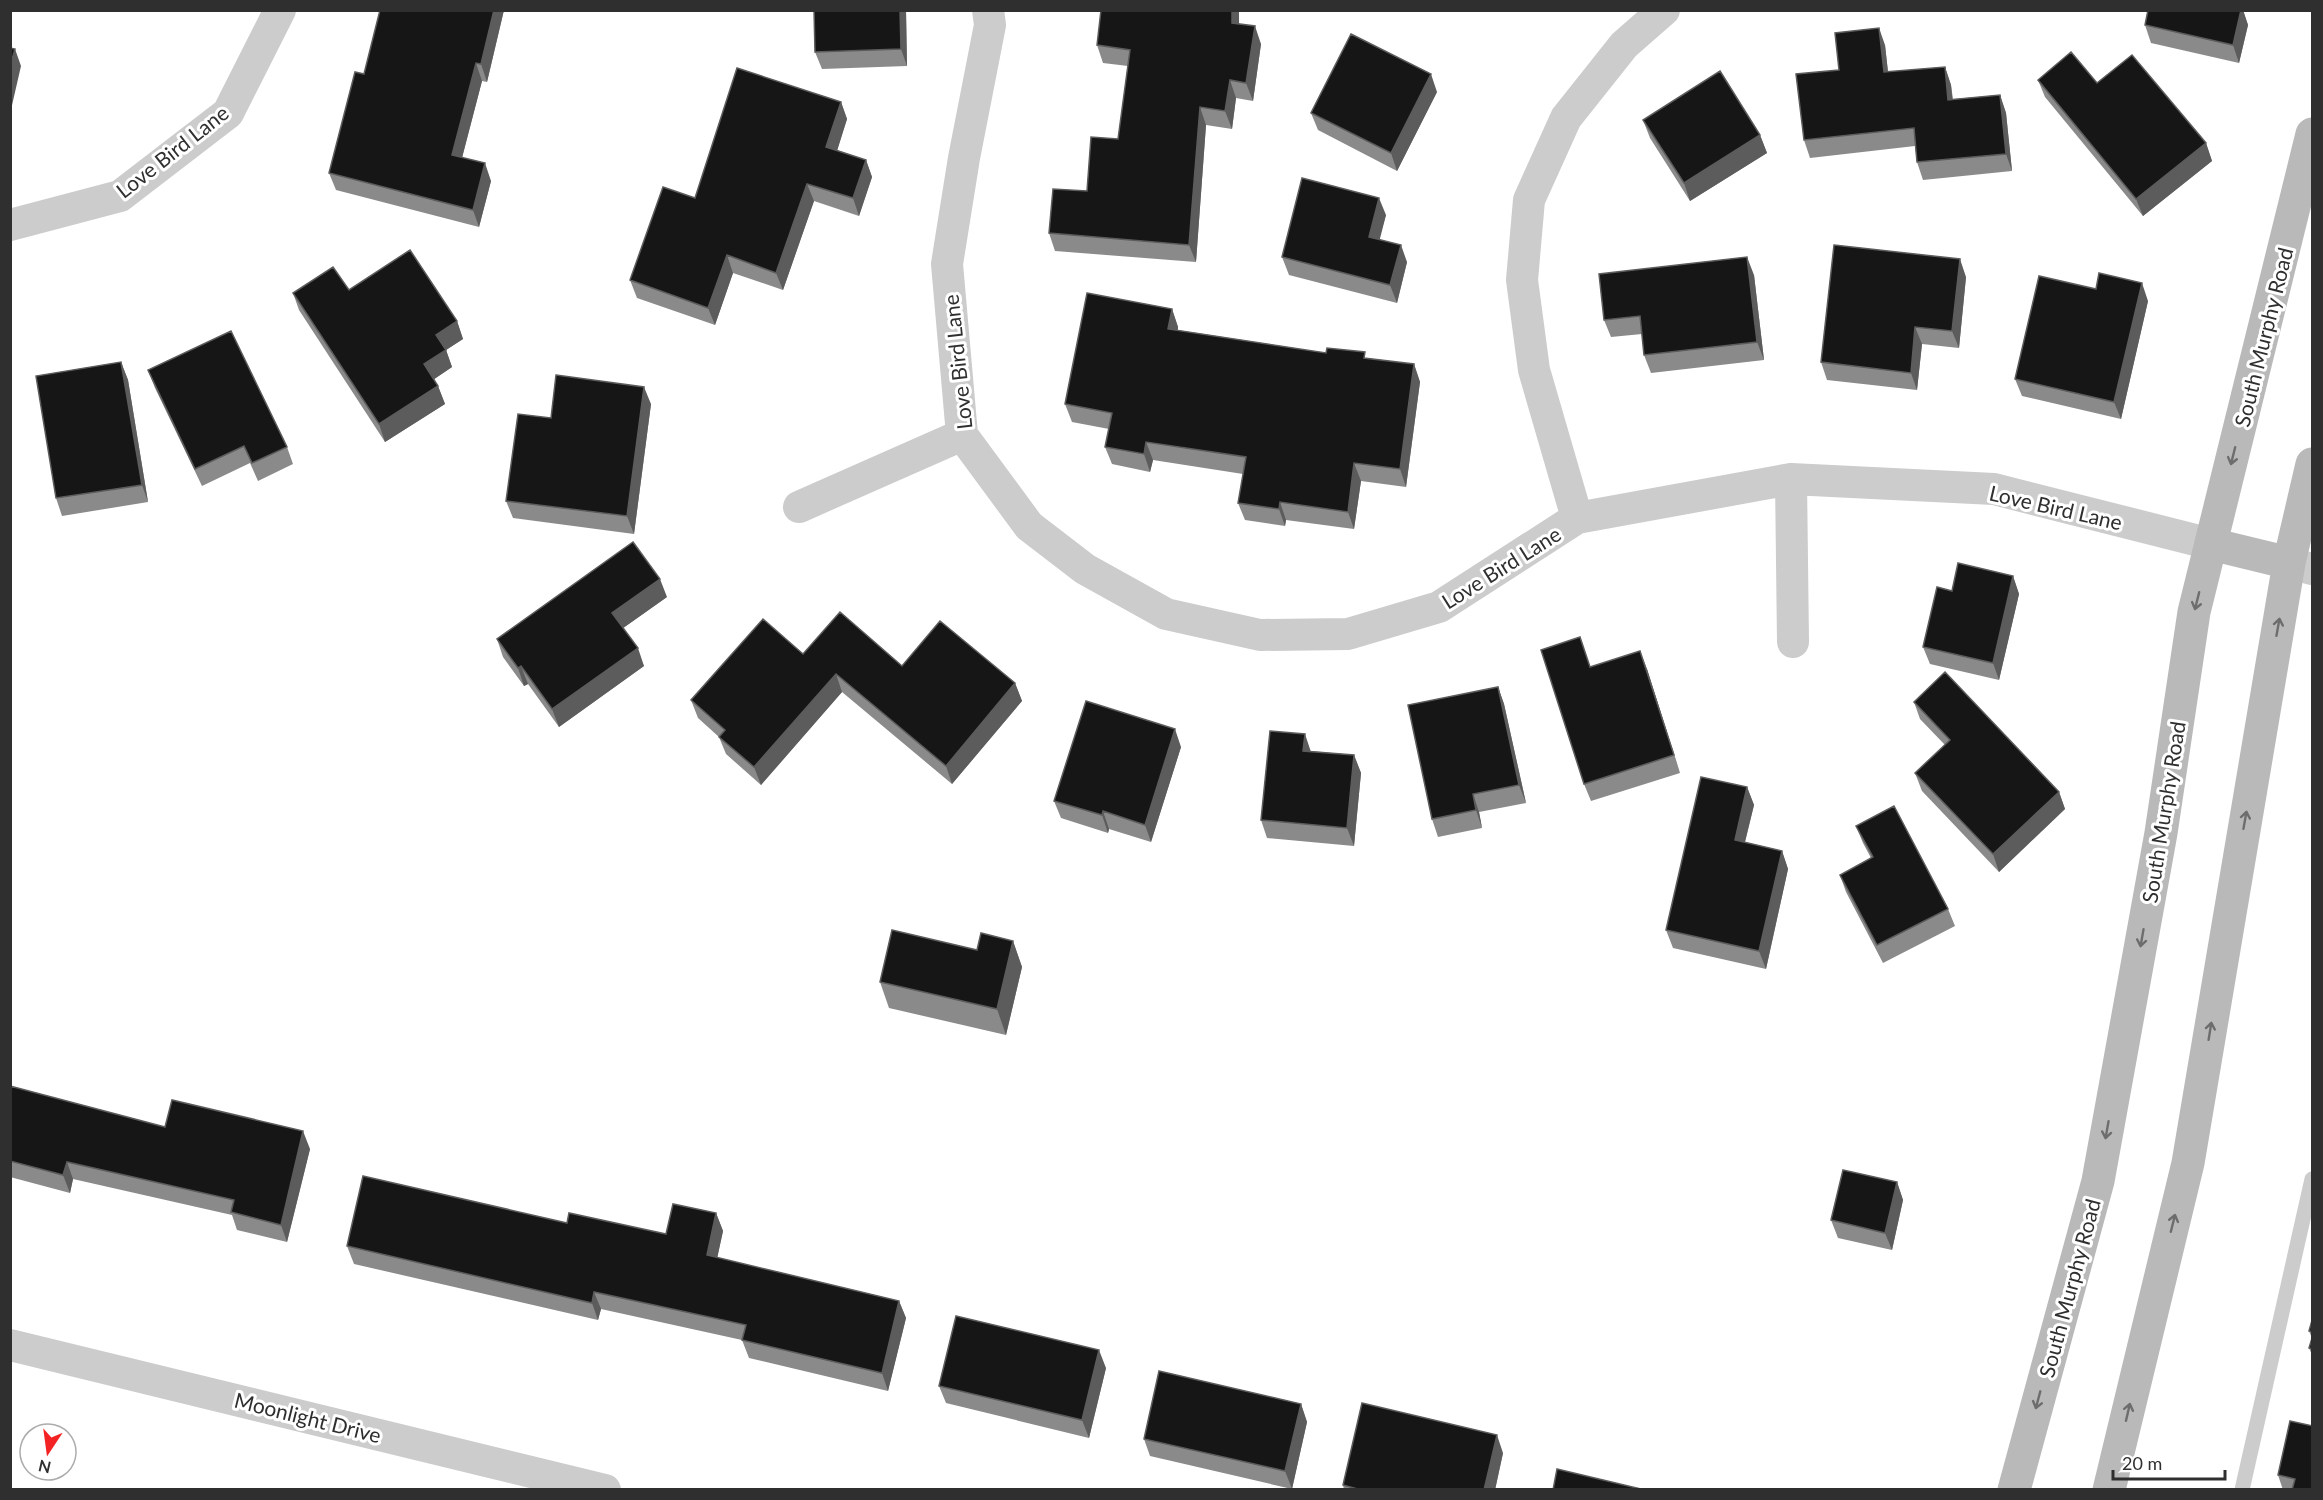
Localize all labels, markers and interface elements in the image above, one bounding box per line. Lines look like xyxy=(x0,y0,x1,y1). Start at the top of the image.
street label: Love Bird Lane xyxy=(111,99,233,203)
street label: South Murphy Road xyxy=(2229,245,2297,429)
street label: Love Bird Lane xyxy=(937,293,977,431)
one-way arrow xyxy=(2226,446,2238,465)
street label: Love Bird Lane xyxy=(1987,480,2125,534)
street label: Love Bird Lane xyxy=(1437,521,1565,613)
one-way arrow xyxy=(2190,591,2202,610)
one-way arrow xyxy=(2272,618,2283,638)
street label: South Murphy Road xyxy=(2136,719,2190,905)
one-way arrow xyxy=(2240,810,2251,830)
one-way arrow xyxy=(2136,928,2147,948)
one-way arrow xyxy=(2205,1022,2216,1041)
one-way arrow xyxy=(2101,1120,2112,1140)
street label: South Murphy Road xyxy=(2033,1196,2105,1380)
one-way arrow xyxy=(2168,1213,2180,1232)
street label: Moonlight Drive xyxy=(232,1387,384,1447)
one-way arrow xyxy=(2032,1391,2043,1410)
one-way arrow xyxy=(2122,1403,2134,1422)
north arrow xyxy=(18,1422,78,1482)
scale bar xyxy=(2113,1443,2226,1481)
text: 20 m xyxy=(2122,1452,2162,1474)
text: N xyxy=(36,1456,53,1478)

